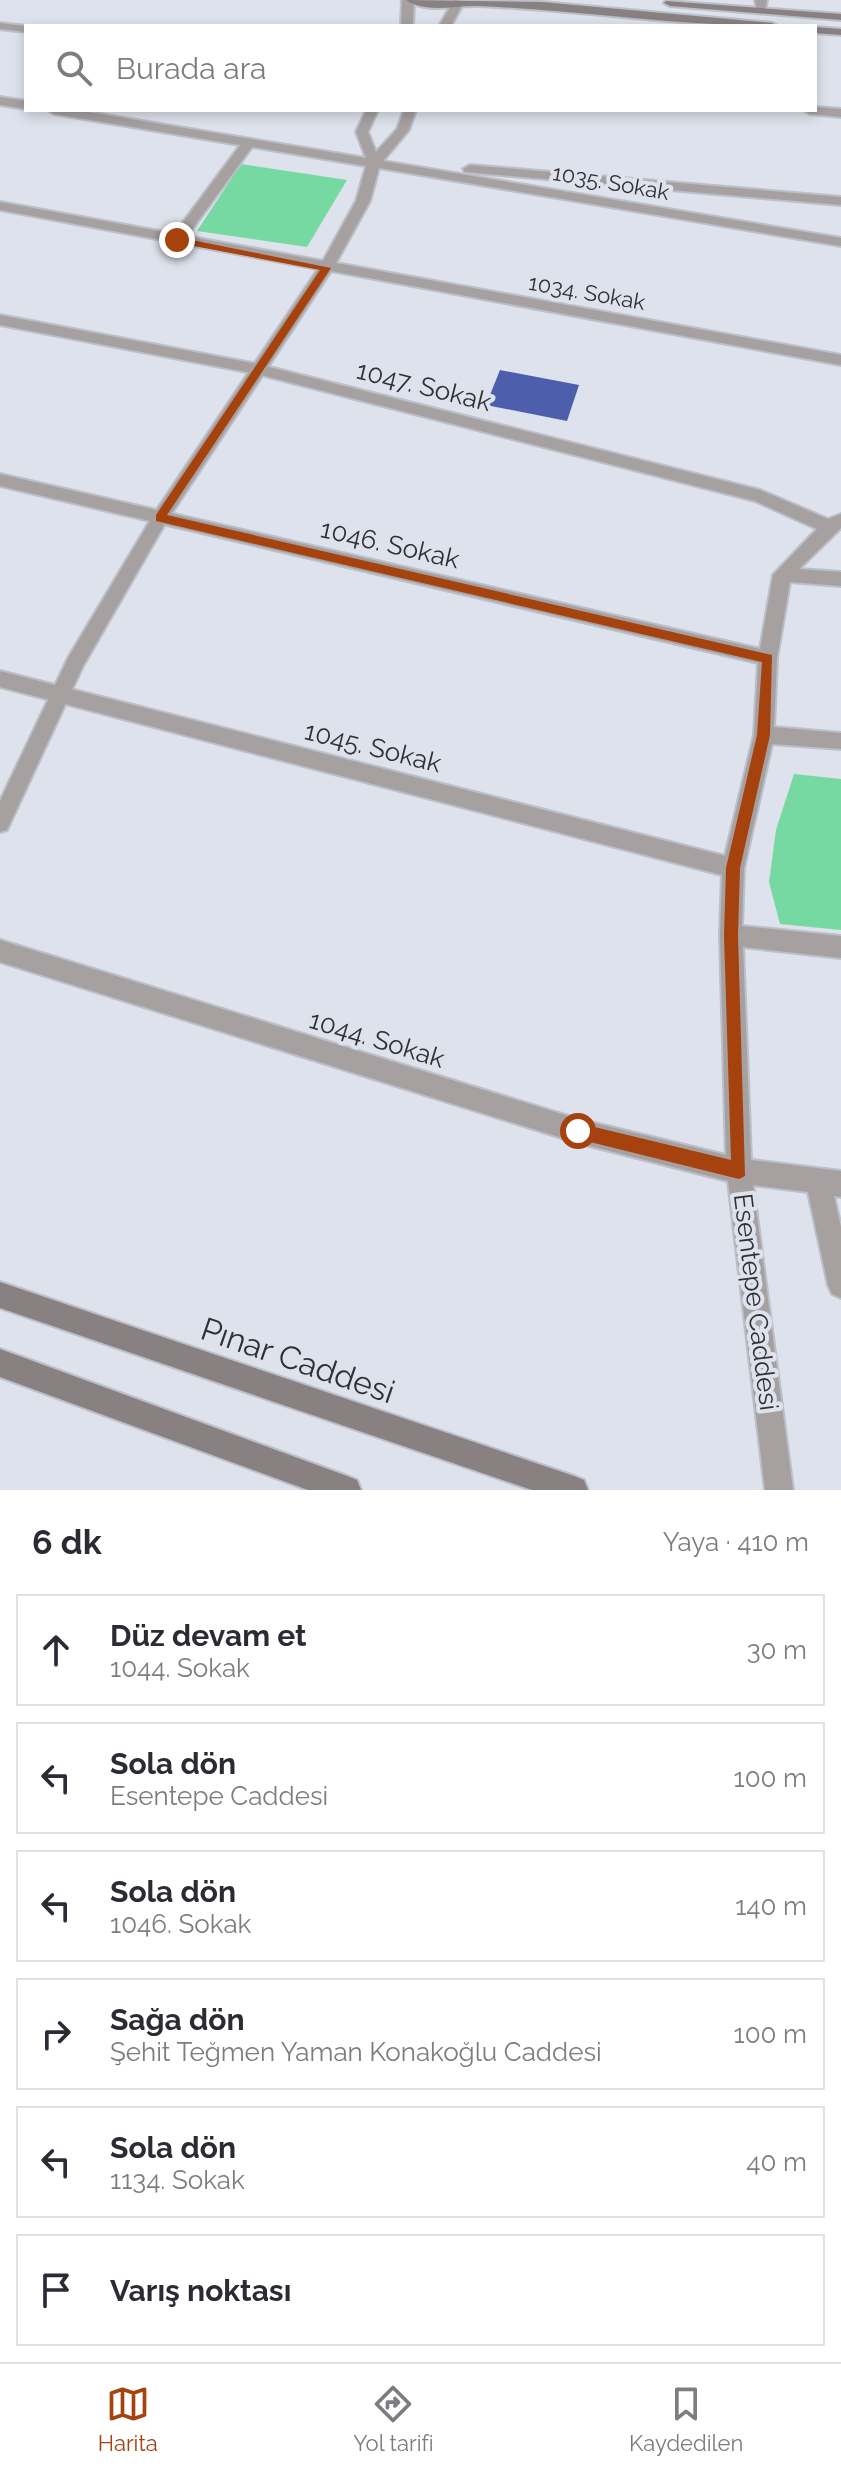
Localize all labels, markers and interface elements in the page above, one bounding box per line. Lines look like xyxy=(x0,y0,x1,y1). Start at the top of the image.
search box xyxy=(24,24,817,112)
icon: search xyxy=(52,46,96,90)
text: Burada ara xyxy=(116,51,266,86)
street label: 1035. Sokak xyxy=(551,159,672,205)
route end xyxy=(159,222,195,258)
street label: 1034. Sokak xyxy=(527,269,648,315)
street label: 1047. Sokak xyxy=(354,355,495,417)
street label: 1046. Sokak xyxy=(318,513,462,575)
street label: 1045. Sokak xyxy=(302,716,445,779)
street label: 1044. Sokak xyxy=(306,1004,448,1074)
route start xyxy=(560,1113,596,1149)
street label: Esentepe Caddesi xyxy=(728,1192,784,1412)
street label: Pınar Caddesi xyxy=(196,1310,400,1410)
text: 6 dk xyxy=(32,1522,102,1562)
text: Yaya · 410 m xyxy=(663,1527,809,1557)
text: Düz devam et xyxy=(110,1618,307,1653)
icon: ahead xyxy=(34,1628,78,1672)
text: 30 m xyxy=(747,1635,807,1665)
text: 1044. Sokak xyxy=(110,1653,250,1683)
text: Sola dön xyxy=(110,1746,236,1781)
icon: left xyxy=(34,1756,78,1800)
text: 100 m xyxy=(734,1763,807,1793)
text: Esentepe Caddesi xyxy=(110,1781,328,1811)
text: Sola dön xyxy=(110,1874,236,1909)
icon: left xyxy=(34,1884,78,1928)
text: 140 m xyxy=(735,1891,807,1921)
text: 1046. Sokak xyxy=(110,1909,251,1939)
text: Sağa dön xyxy=(110,2002,245,2037)
icon: right xyxy=(34,2012,78,2056)
text: 100 m xyxy=(734,2019,807,2049)
text: Şehit Teğmen Yaman Konakoğlu Caddesi xyxy=(110,2037,602,2067)
text: Sola dön xyxy=(110,2130,236,2165)
icon: left xyxy=(34,2140,78,2184)
text: 40 m xyxy=(746,2147,807,2177)
text: 1134. Sokak xyxy=(110,2165,245,2195)
icon: arrive xyxy=(34,2268,78,2312)
text: Varış noktası xyxy=(110,2273,291,2308)
tab: Harita xyxy=(98,2382,158,2456)
tab: Yol tarifi xyxy=(353,2382,434,2456)
tab: Kaydedilen xyxy=(629,2382,743,2456)

